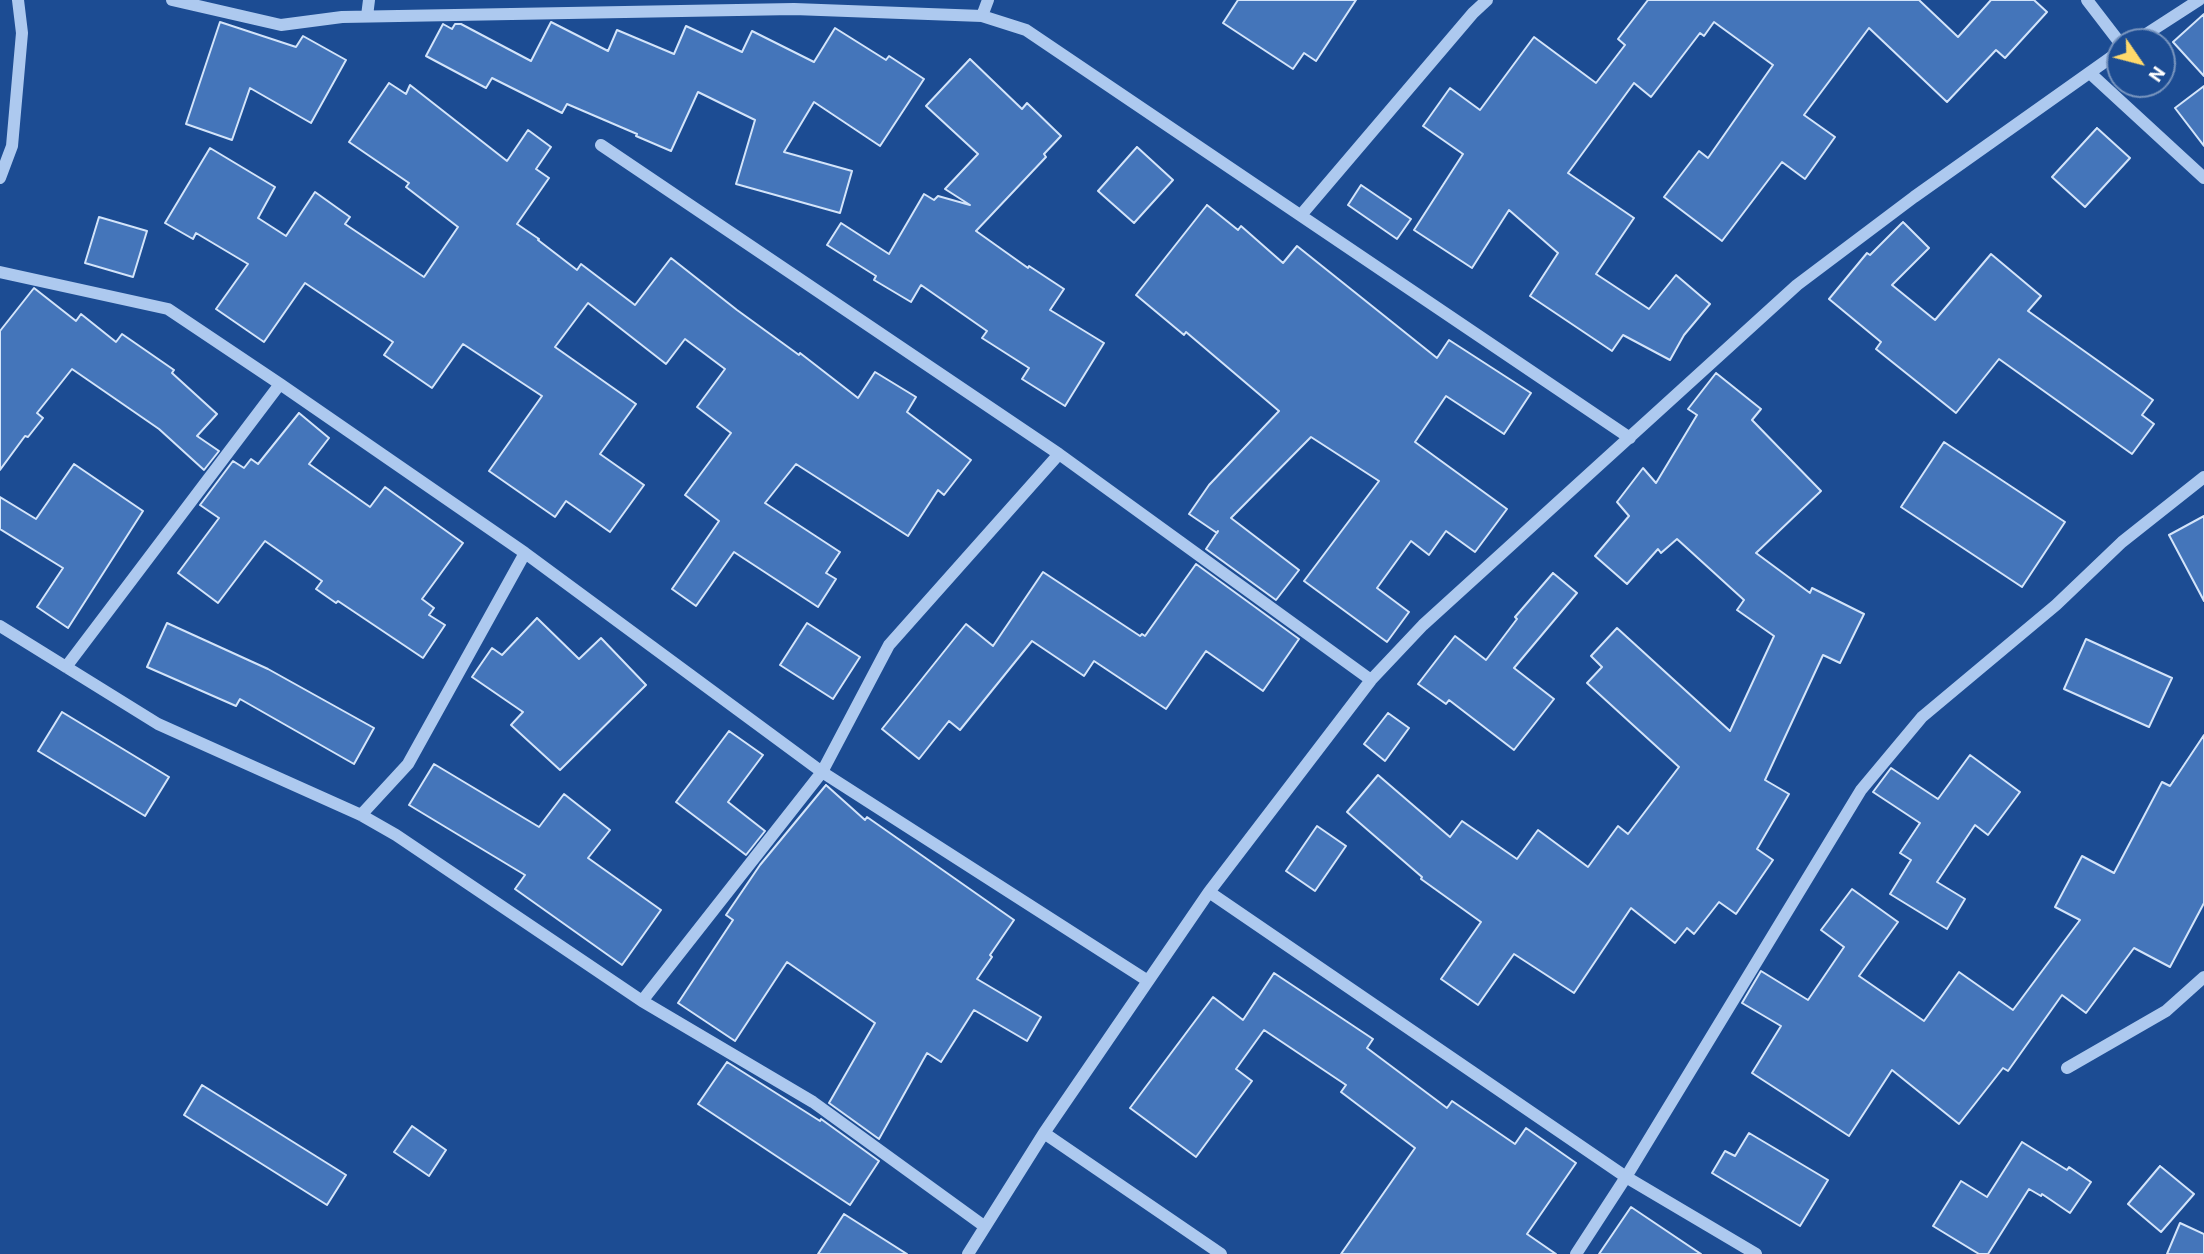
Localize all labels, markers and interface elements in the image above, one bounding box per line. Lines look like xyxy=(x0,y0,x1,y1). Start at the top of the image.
north arrow xyxy=(2106,28,2176,98)
text: N xyxy=(2144,62,2170,86)

